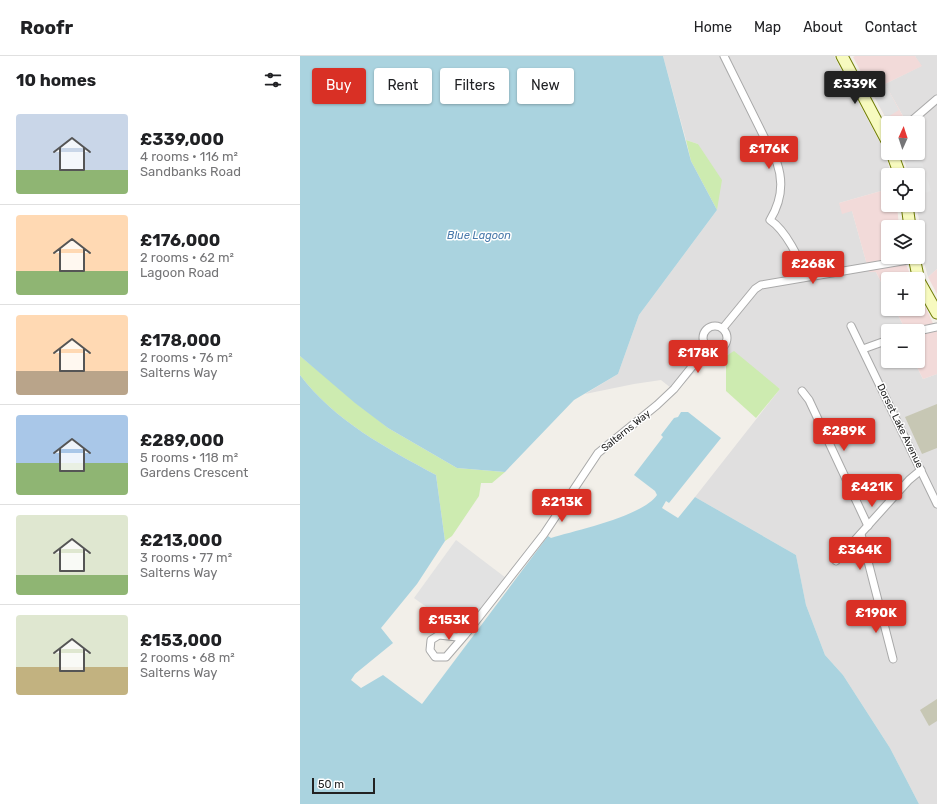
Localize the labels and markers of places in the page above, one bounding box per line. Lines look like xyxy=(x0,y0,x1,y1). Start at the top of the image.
pin: £339K xyxy=(827,71,883,105)
pin: £176K xyxy=(741,136,797,170)
pin: £268K xyxy=(785,251,841,285)
pin: £178K xyxy=(670,340,726,374)
pin: £289K xyxy=(816,418,872,452)
pin: £421K xyxy=(844,474,900,508)
pin: £213K xyxy=(534,489,590,523)
pin: £364K xyxy=(832,537,888,571)
pin: £190K xyxy=(848,600,904,634)
pin: £153K xyxy=(421,607,477,641)

